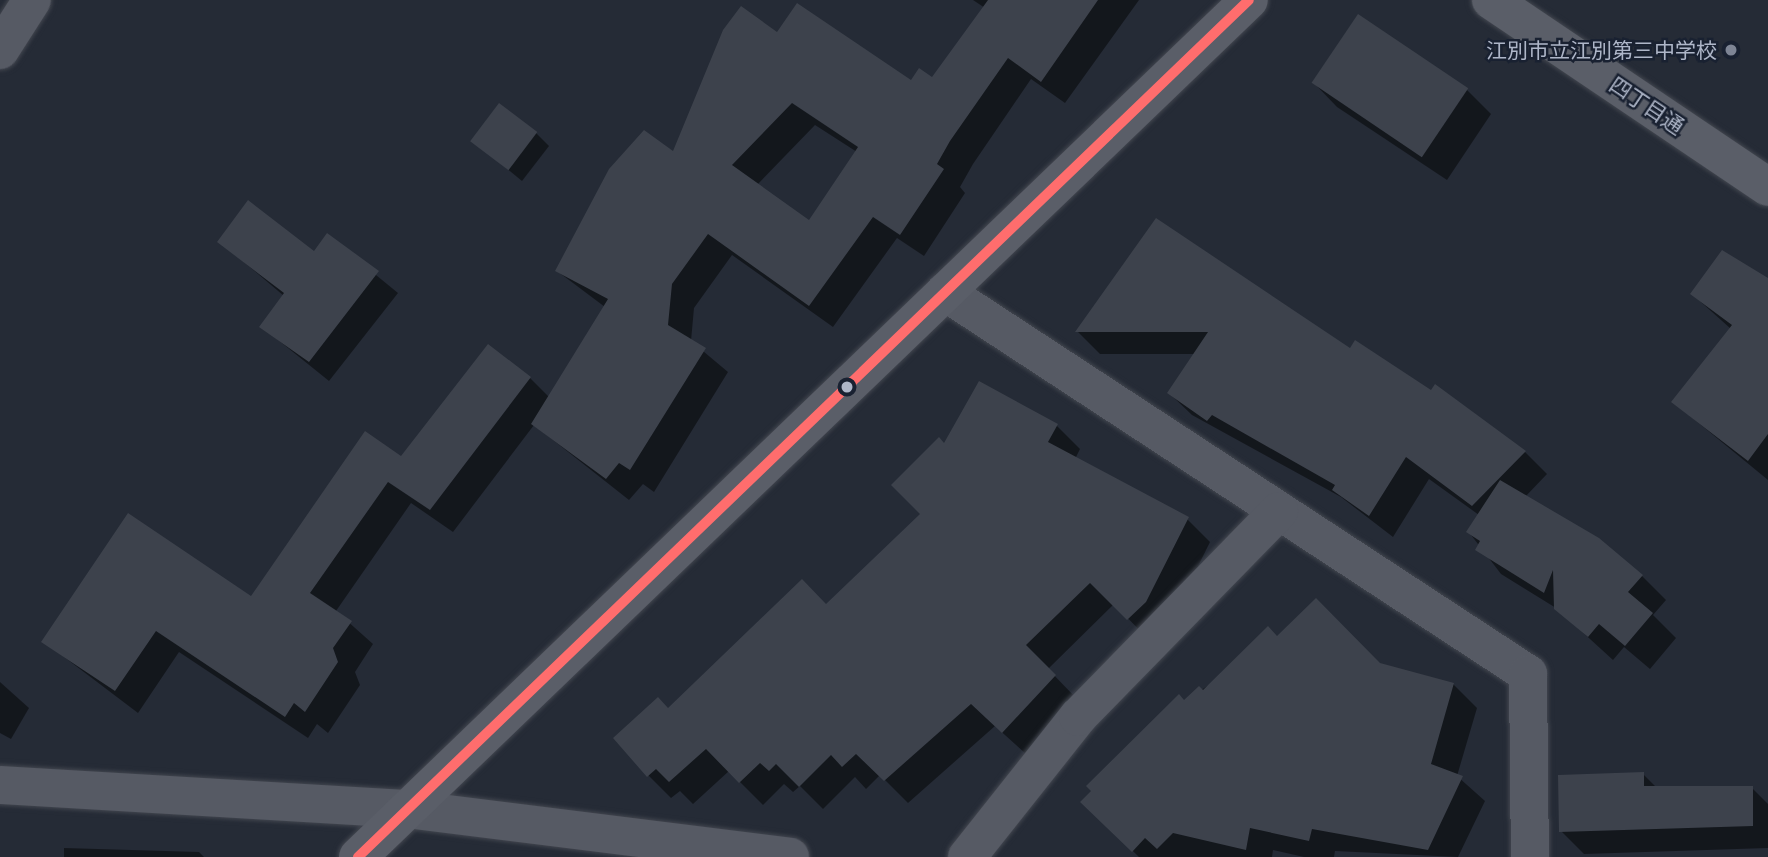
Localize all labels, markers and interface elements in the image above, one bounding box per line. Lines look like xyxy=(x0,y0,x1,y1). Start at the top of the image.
place label: 江別市立江別第三中学校 xyxy=(1486,37,1717,63)
marker: 江別市立江別第三中学校 xyxy=(1723,42,1739,58)
street label: 四丁目通 xyxy=(1605,71,1689,139)
unlabelled marker xyxy=(840,380,854,394)

